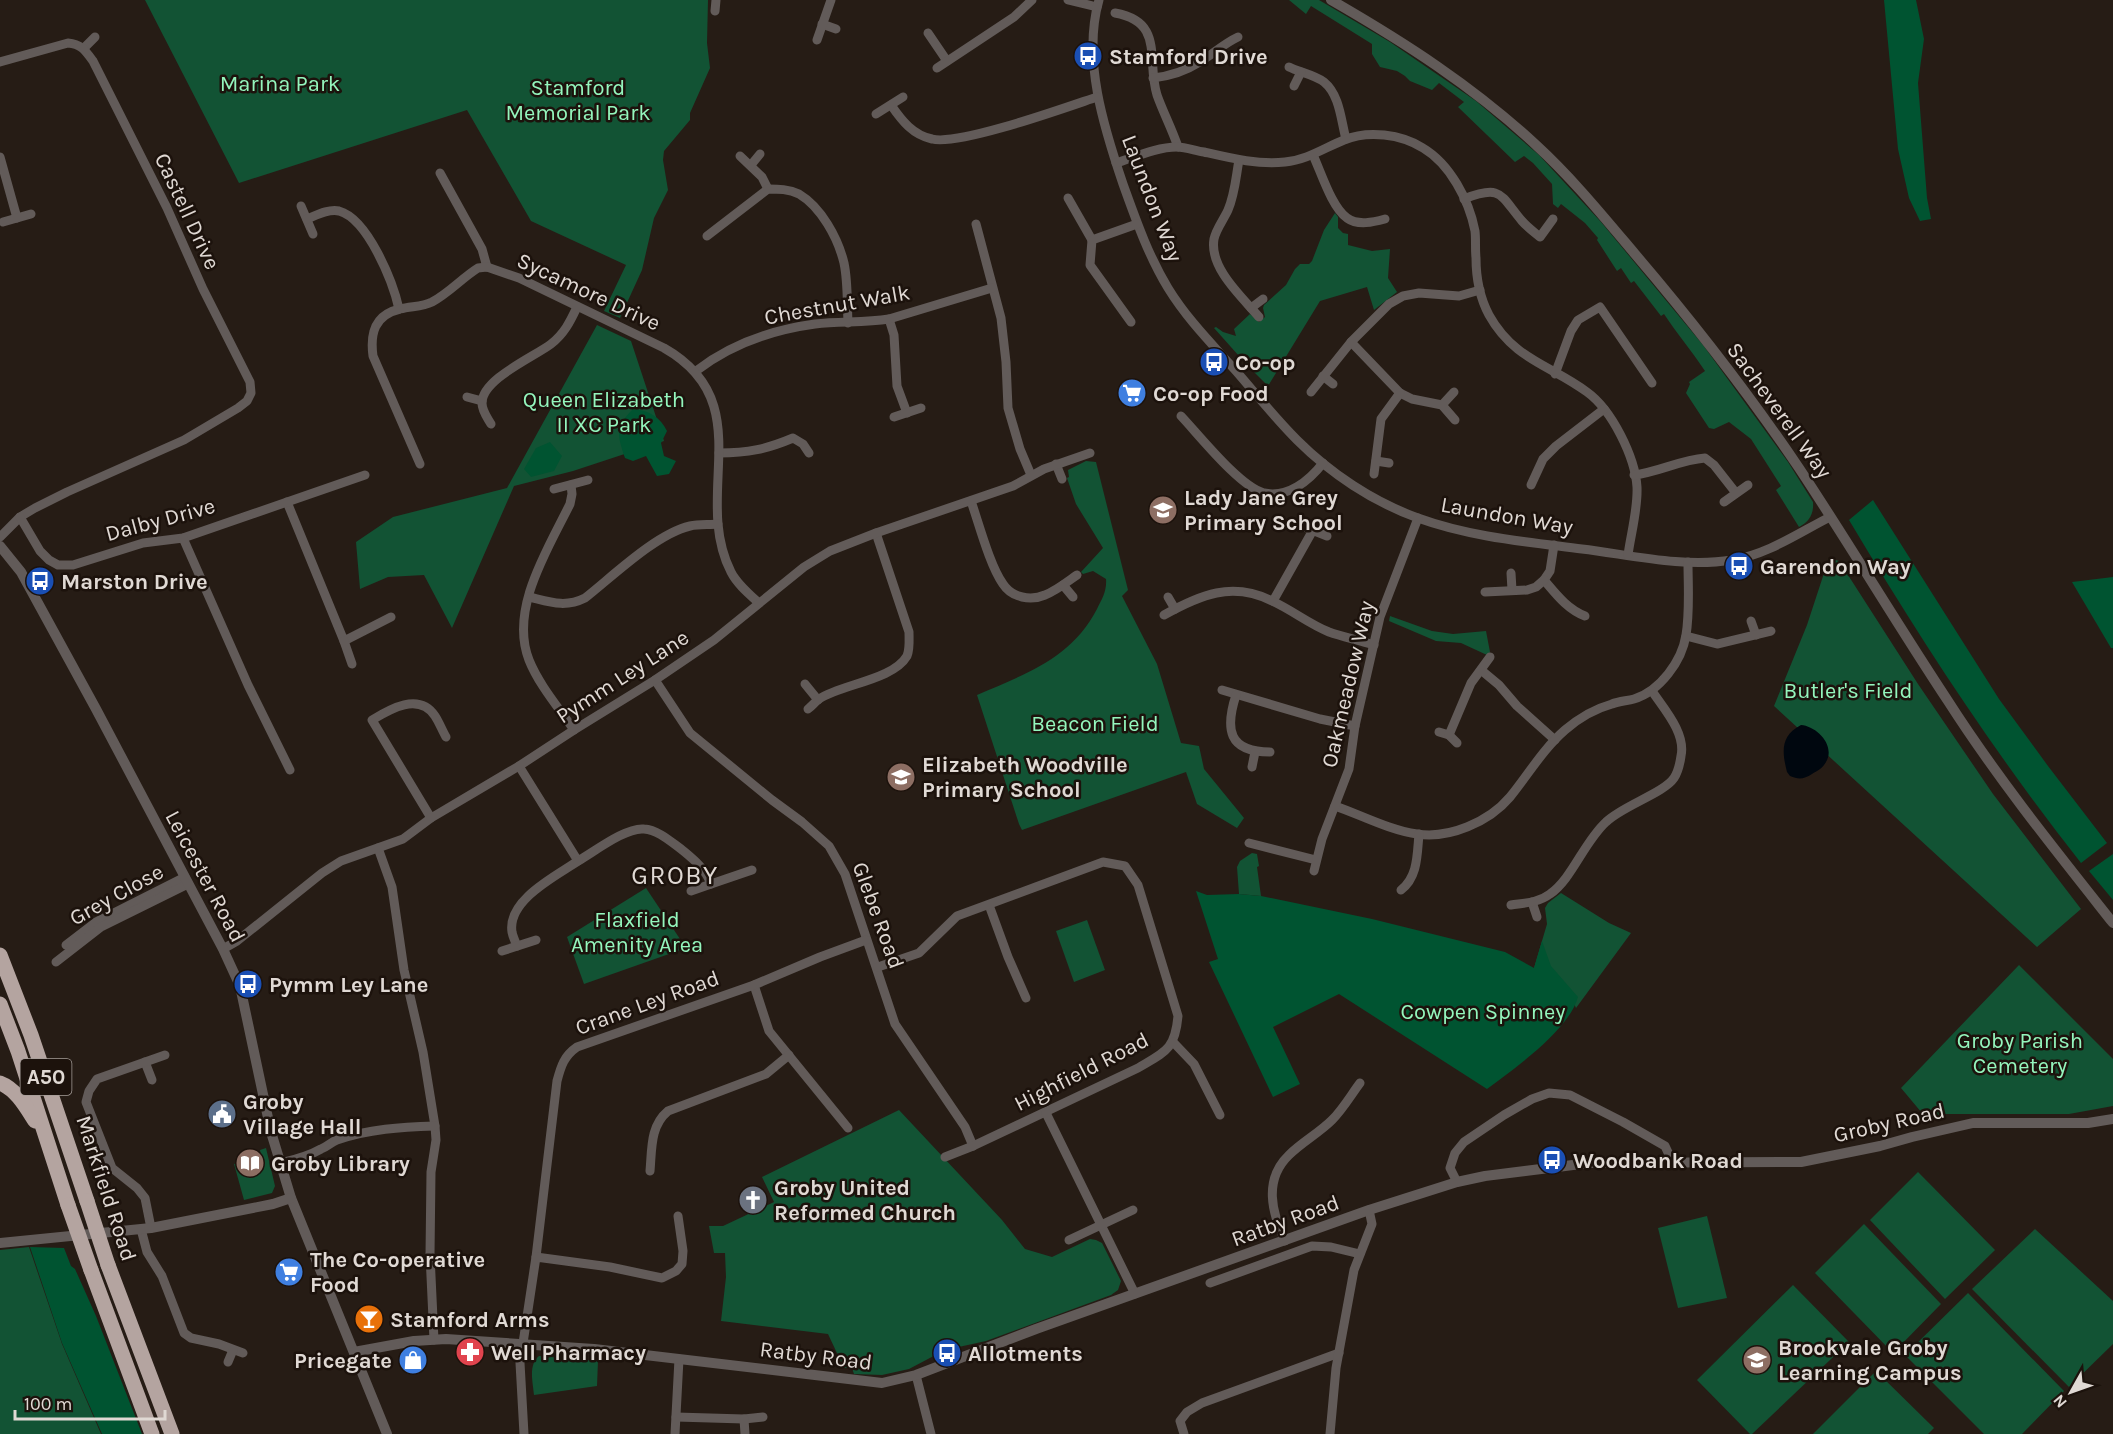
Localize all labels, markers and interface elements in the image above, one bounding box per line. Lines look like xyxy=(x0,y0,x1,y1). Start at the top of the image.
bus stop icon: Stamford Drive xyxy=(1072,40,1104,72)
place label: Stamford Drive xyxy=(1109,44,1268,70)
park label: Marina Park xyxy=(220,71,340,97)
park label: Stamford Memorial Park xyxy=(505,75,651,126)
street label: Laundon Way xyxy=(1116,131,1188,266)
street label: Castell Drive xyxy=(149,149,225,274)
street label: Sycamore Drive xyxy=(513,247,665,337)
street label: Chestnut Walk xyxy=(762,279,912,331)
street label: Sacheverell Way xyxy=(1721,337,1837,484)
bus stop icon: Co-op xyxy=(1198,346,1230,378)
place label: Co-op xyxy=(1235,350,1295,376)
supermarket icon: Co-op Food xyxy=(1116,377,1148,409)
place label: Co-op Food xyxy=(1153,381,1269,407)
park label: Queen Elizabeth II XC Park xyxy=(523,387,685,438)
place label: Lady Jane Grey Primary School xyxy=(1184,485,1343,536)
street label: Laundon Way xyxy=(1439,492,1575,540)
street label: Dalby Drive xyxy=(102,493,218,547)
school or university icon: Lady Jane Grey Primary School xyxy=(1147,494,1179,526)
bus stop icon: Garendon Way xyxy=(1723,550,1755,582)
place label: Garendon Way xyxy=(1760,554,1911,580)
bus stop icon: Marston Drive xyxy=(24,565,56,597)
place label: Marston Drive xyxy=(61,569,208,595)
street label: Oakmeadow Way xyxy=(1316,598,1380,770)
street label: Pymm Ley Lane xyxy=(551,624,694,729)
park label: Butler's Field xyxy=(1783,678,1913,704)
park label: Beacon Field xyxy=(1031,711,1159,737)
place label: Elizabeth Woodville Primary School xyxy=(922,752,1128,803)
school or university icon: Elizabeth Woodville Primary School xyxy=(885,761,917,793)
street label: Leicester Road xyxy=(159,806,251,947)
street label: Grey Close xyxy=(65,858,168,931)
street label: Glebe Road xyxy=(847,858,909,972)
district label: GROBY xyxy=(631,860,719,891)
park label: Flaxfield Amenity Area xyxy=(571,907,703,958)
street label: Crane Ley Road xyxy=(572,965,723,1041)
bus stop icon: Pymm Ley Lane xyxy=(232,968,264,1000)
place label: Pymm Ley Lane xyxy=(269,972,428,998)
park label: Cowpen Spinney xyxy=(1401,999,1565,1025)
street label: Highfield Road xyxy=(1010,1027,1153,1117)
park label: Groby Parish Cemetery xyxy=(1957,1028,2083,1079)
road number: A50 xyxy=(20,1059,72,1095)
place label: Groby Village Hall xyxy=(243,1089,362,1140)
public building icon: Groby Village Hall xyxy=(206,1098,238,1130)
street label: Groby Road xyxy=(1831,1098,1947,1148)
street label: Markfield Road xyxy=(70,1112,142,1264)
bus stop icon: Woodbank Road xyxy=(1536,1144,1568,1176)
library icon: Groby Library xyxy=(234,1147,266,1179)
place label: Woodbank Road xyxy=(1573,1148,1743,1174)
place label: Groby Library xyxy=(271,1151,410,1177)
place label: Groby United Reformed Church xyxy=(774,1175,956,1226)
church icon: Groby United Reformed Church xyxy=(737,1184,769,1216)
street label: Ratby Road xyxy=(1228,1189,1343,1252)
place label: The Co-operative Food xyxy=(310,1247,485,1298)
supermarket icon: The Co-operative Food xyxy=(273,1256,305,1288)
bar icon: Stamford Arms xyxy=(353,1303,385,1335)
place label: Stamford Arms xyxy=(390,1307,550,1333)
place label: Brookvale Groby Learning Campus xyxy=(1778,1335,1962,1386)
pharmacy icon: Well Pharmacy xyxy=(454,1336,486,1368)
street label: Ratby Road xyxy=(758,1336,874,1376)
bus stop icon: Allotments xyxy=(931,1337,963,1369)
place label: Well Pharmacy xyxy=(491,1340,646,1366)
place label: Allotments xyxy=(968,1341,1083,1367)
shop icon: Pricegate xyxy=(397,1344,429,1376)
school or university icon: Brookvale Groby Learning Campus xyxy=(1741,1344,1773,1376)
place label: Pricegate xyxy=(294,1348,392,1374)
north arrow xyxy=(2041,1362,2101,1422)
scale bar xyxy=(15,1383,165,1421)
text: N xyxy=(2049,1391,2071,1412)
text: 100 m xyxy=(24,1393,72,1415)

